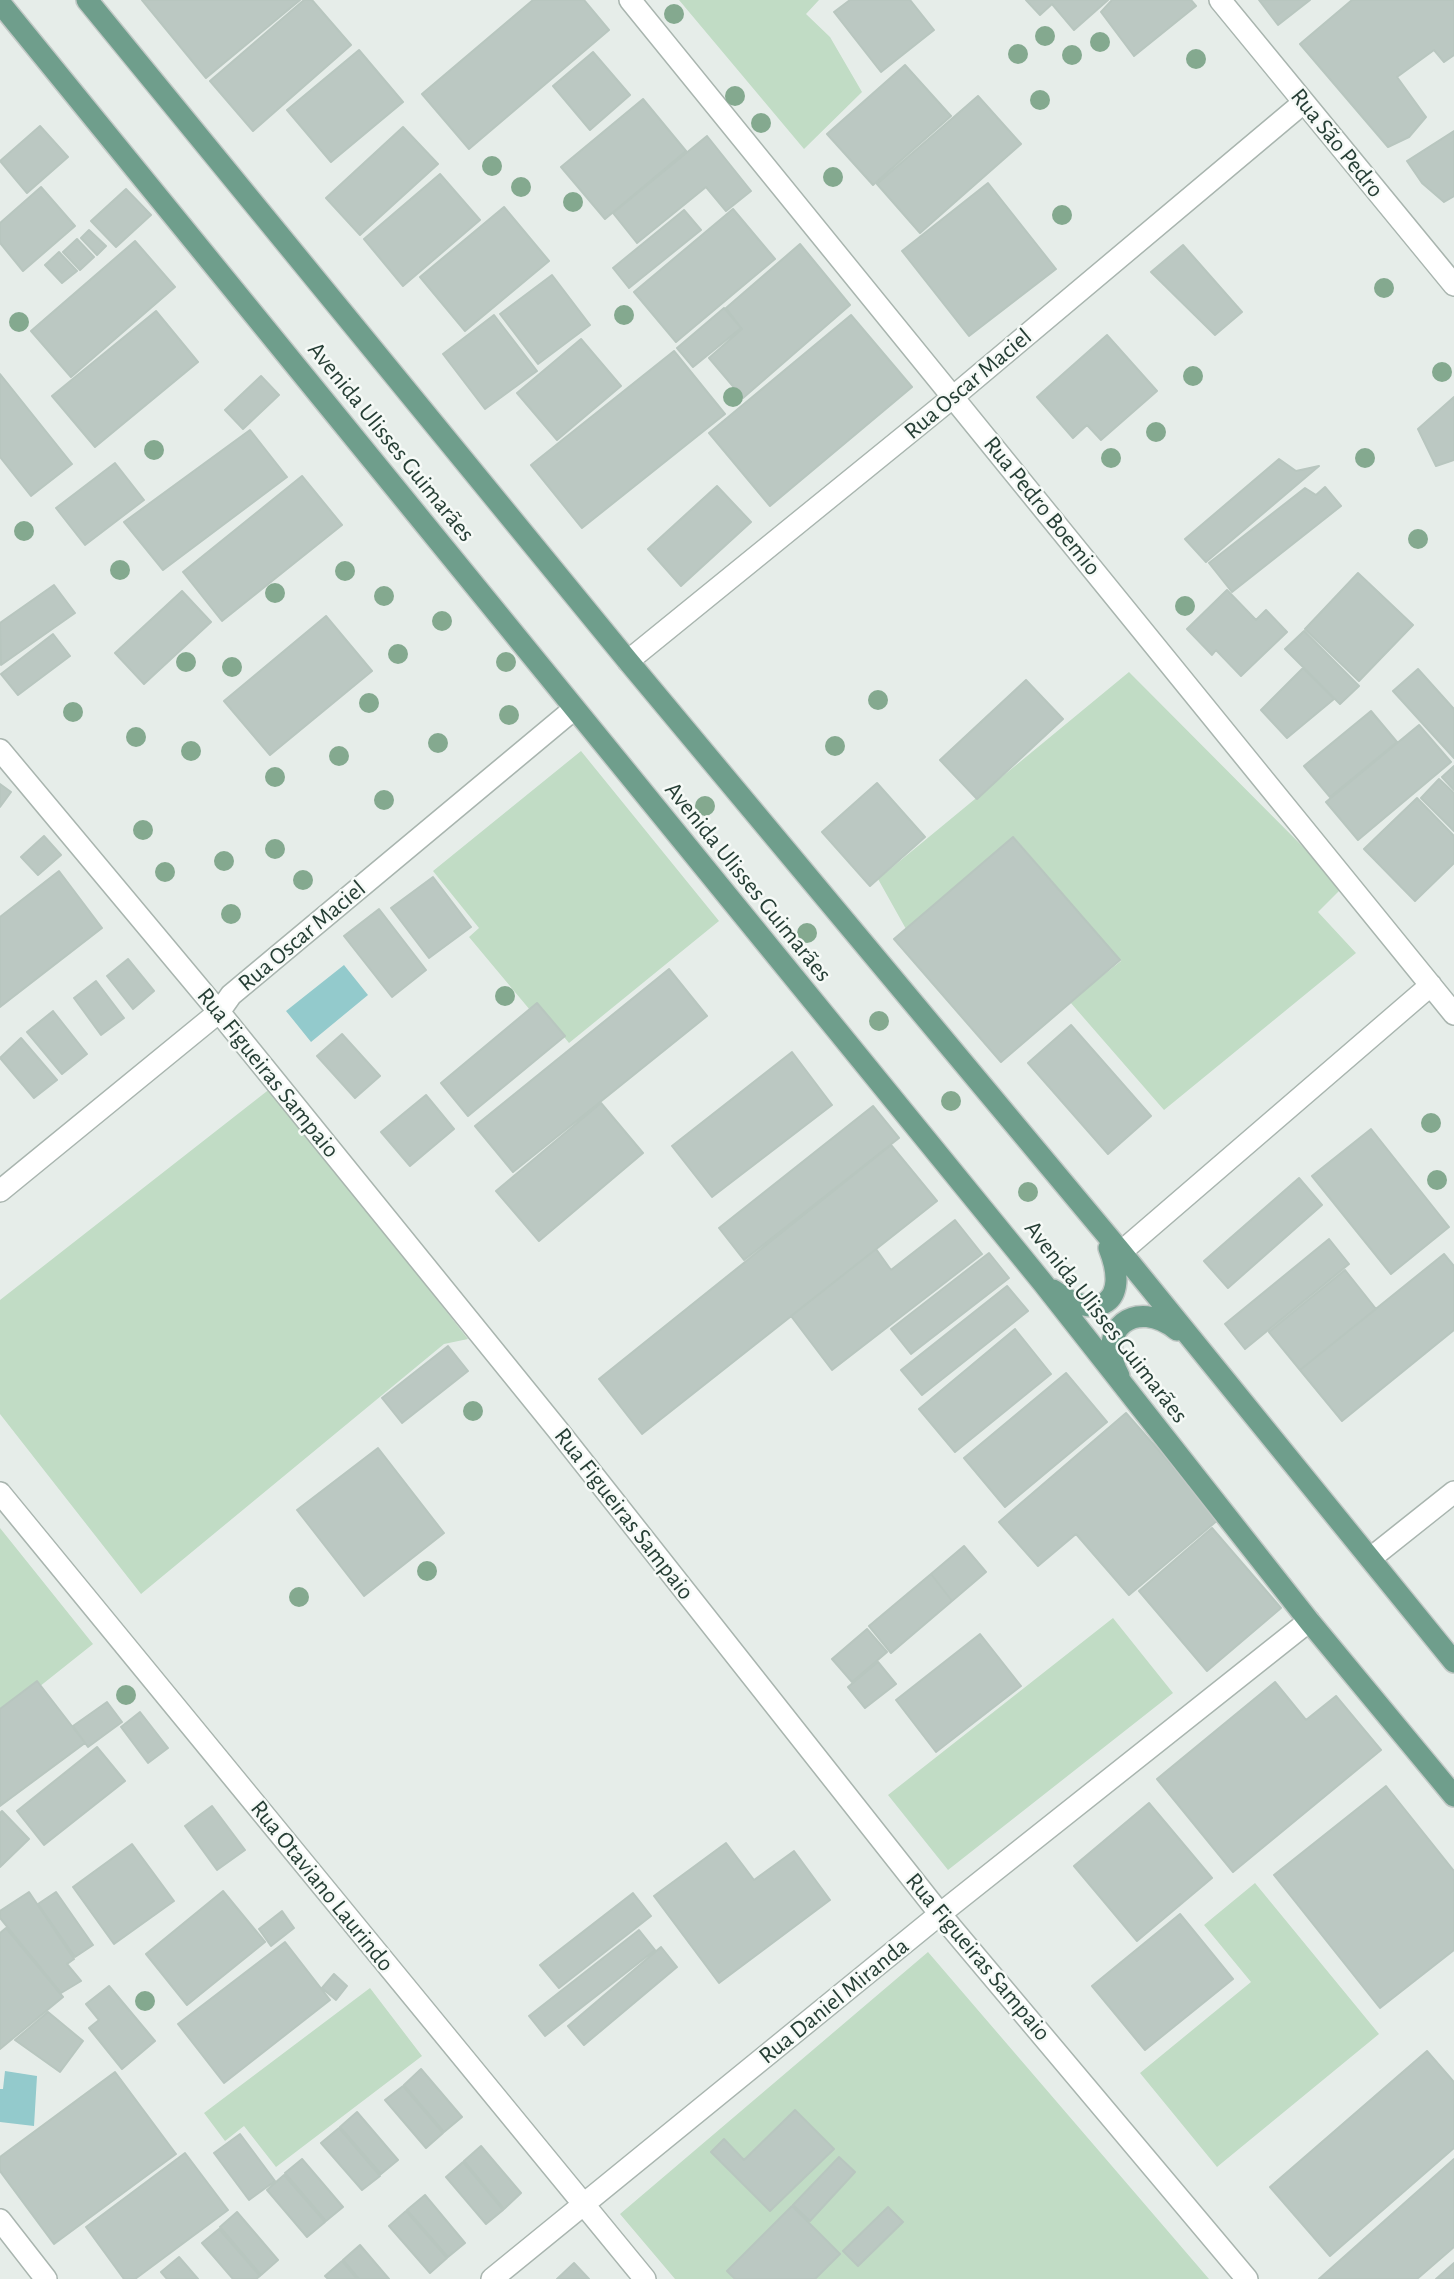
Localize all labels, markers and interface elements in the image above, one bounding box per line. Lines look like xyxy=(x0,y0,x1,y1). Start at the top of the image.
street label: Rua São Pedro xyxy=(1284,83,1390,203)
street label: Rua Oscar Maciel xyxy=(898,322,1038,446)
street label: Avenida Ulisses Guimarães xyxy=(301,336,481,548)
street label: Rua Pedro Boemio xyxy=(977,431,1107,581)
street label: Avenida Ulisses Guimarães xyxy=(658,776,838,988)
street label: Rua Oscar Maciel xyxy=(232,874,372,998)
street label: Rua Figueiras Sampaio xyxy=(191,982,345,1164)
street label: Avenida Ulisses Guimarães xyxy=(1018,1215,1194,1429)
street label: Rua Figueiras Sampaio xyxy=(548,1422,700,1606)
street label: Rua Otaviano Laurindo xyxy=(244,1795,400,1977)
street label: Rua Figueiras Sampaio xyxy=(899,1867,1057,2047)
street label: Rua Daniel Miranda xyxy=(753,1932,915,2070)

